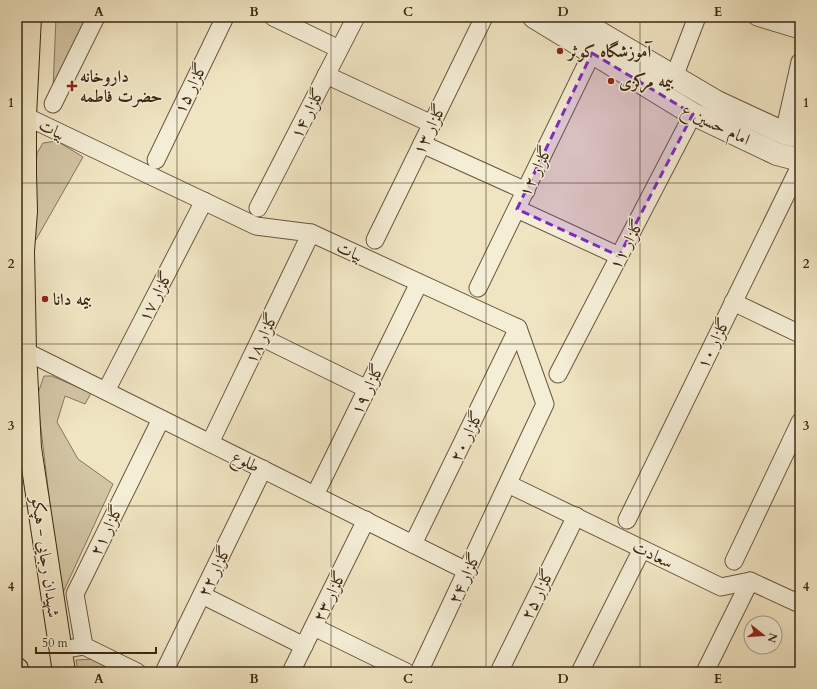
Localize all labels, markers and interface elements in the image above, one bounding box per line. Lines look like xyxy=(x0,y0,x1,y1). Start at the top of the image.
text: A xyxy=(94,3,104,21)
text: B xyxy=(249,3,259,21)
text: C xyxy=(403,3,413,21)
text: D xyxy=(557,3,569,21)
text: E xyxy=(714,3,722,21)
place label: آموزشگاه کوثر xyxy=(566,40,653,63)
marker: آموزشگاه کوثر xyxy=(555,46,565,56)
street label: گلزار ۱۵ xyxy=(168,59,213,118)
place label: داروخانه حضرت فاطمه xyxy=(80,65,162,108)
place label: بیمه مرکزی xyxy=(619,70,674,93)
marker: بیمه مرکزی xyxy=(606,76,616,86)
marker: داروخانه حضرت فاطمه xyxy=(67,81,77,91)
street label: گلزار ۱۴ xyxy=(285,84,330,143)
text: 1 xyxy=(8,94,14,112)
text: 1 xyxy=(803,94,809,112)
street label: امام حسین ع xyxy=(676,98,754,154)
street label: گلزار ۱۳ xyxy=(407,100,452,159)
street label: بیات xyxy=(35,113,69,146)
street label: گلزار ۱۲ xyxy=(513,142,558,201)
street label: گلزار ۱۱ xyxy=(604,215,649,273)
street label: بیات xyxy=(333,235,367,268)
text: 2 xyxy=(8,255,15,273)
text: 2 xyxy=(803,255,810,273)
street label: گلزار ۱۷ xyxy=(133,267,178,326)
place label: بیمه دانا xyxy=(53,288,92,311)
marker: بیمه دانا xyxy=(40,294,50,304)
street label: گلزار ۱۸ xyxy=(239,309,284,368)
street label: گلزار ۱۰ xyxy=(691,314,736,373)
street label: گلزار ۱۹ xyxy=(345,360,390,419)
street label: گلزار ۲۰ xyxy=(444,407,489,466)
text: 3 xyxy=(8,417,15,435)
text: 3 xyxy=(803,417,810,435)
street label: طلوع xyxy=(227,445,264,480)
street label: شهیدان رجایی - هپکو xyxy=(25,493,65,619)
street label: گلزار ۲۱ xyxy=(84,501,129,560)
street label: سعادت xyxy=(628,535,677,574)
street label: گلزار ۲۲ xyxy=(192,542,237,601)
street label: گلزار ۲۴ xyxy=(443,549,486,608)
street label: گلزار ۲۵ xyxy=(515,565,560,624)
street label: گلزار ۲۳ xyxy=(307,567,352,626)
text: 4 xyxy=(8,578,15,596)
text: 4 xyxy=(803,578,810,596)
north arrow xyxy=(743,615,783,655)
scale bar xyxy=(36,629,156,655)
text: N xyxy=(763,631,781,645)
text: 50 m xyxy=(42,635,69,651)
text: A xyxy=(94,670,104,688)
text: B xyxy=(249,670,259,688)
text: C xyxy=(403,670,413,688)
text: D xyxy=(557,670,569,688)
text: E xyxy=(714,670,722,688)

